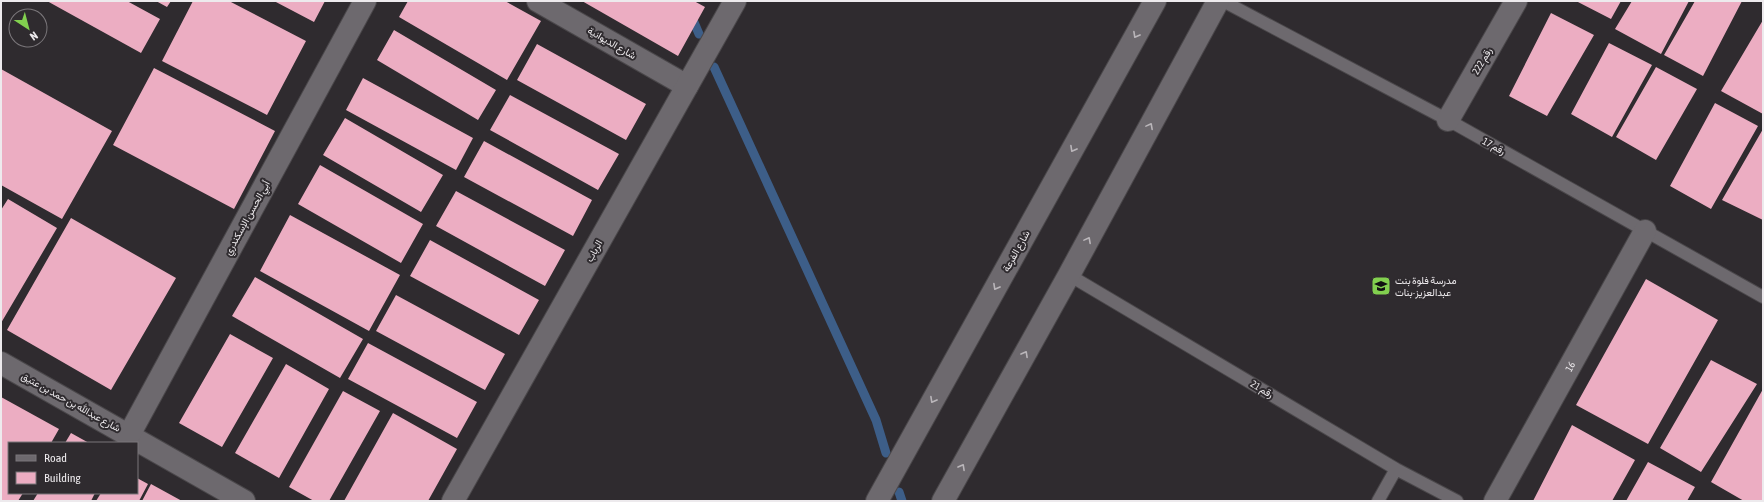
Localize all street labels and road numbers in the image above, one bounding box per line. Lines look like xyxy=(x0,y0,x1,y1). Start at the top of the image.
street label: شارع الديوانية xyxy=(585,25,638,62)
street label: رقم 222 xyxy=(1470,46,1495,77)
street label: رقم 17 xyxy=(1480,135,1507,158)
street label: أبي الحسن الإسكندري xyxy=(222,178,275,259)
street label: شارع الفرعة xyxy=(1000,228,1033,274)
street label: الرباب xyxy=(584,238,605,264)
street label: 16 xyxy=(1563,359,1577,373)
street label: شارع عبدالله بن حمد بن عتيق xyxy=(19,370,123,435)
street label: رقم 21 xyxy=(1248,378,1275,401)

